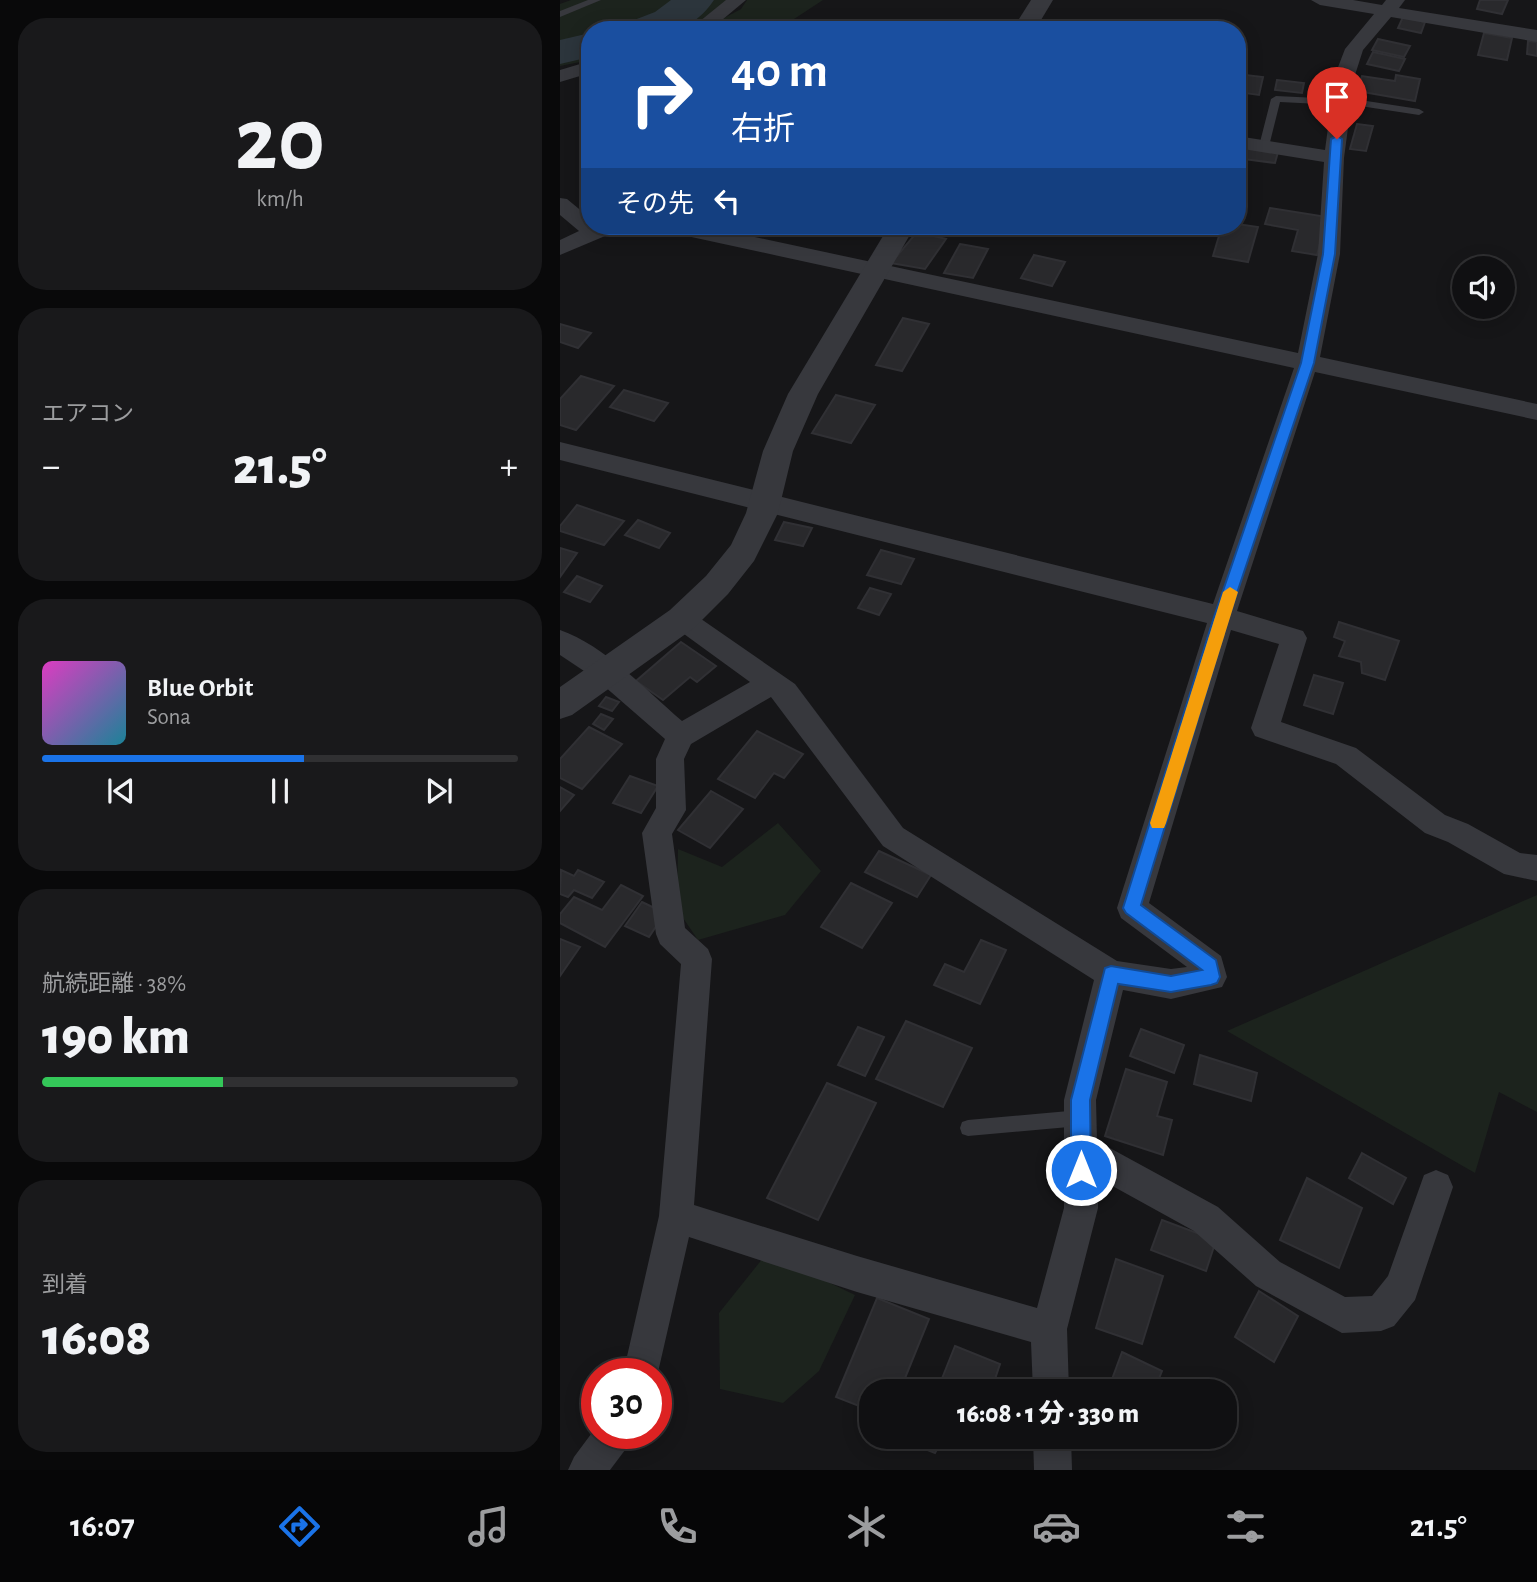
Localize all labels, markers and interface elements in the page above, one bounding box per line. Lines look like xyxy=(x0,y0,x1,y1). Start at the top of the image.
text: 40 m xyxy=(731,47,828,96)
icon: right xyxy=(616,49,707,140)
pin xyxy=(1307,67,1367,139)
icon: arrive xyxy=(1318,78,1356,116)
text: 20 xyxy=(235,95,325,186)
text: 右折 xyxy=(731,113,795,145)
icon: left xyxy=(708,182,746,220)
text: km/h xyxy=(256,188,304,211)
text: その先 xyxy=(616,191,694,217)
map controls xyxy=(1452,256,1515,319)
button: sound xyxy=(1452,256,1515,319)
text: エアコン xyxy=(42,403,134,426)
text: 21.5° xyxy=(233,441,327,493)
text: − xyxy=(42,448,60,486)
text: + xyxy=(500,448,518,486)
text: Blue Orbit xyxy=(147,675,253,701)
text: Sona xyxy=(147,706,191,729)
icon: previous xyxy=(102,772,140,810)
icon: pause xyxy=(261,772,299,810)
icon: next xyxy=(420,772,458,810)
text: 航続距離 · 38% xyxy=(42,973,186,996)
text: 190 km xyxy=(42,1011,190,1063)
position arrow xyxy=(1044,1133,1118,1207)
text: 到着 xyxy=(42,1274,88,1297)
text: 16:08 xyxy=(42,1312,151,1364)
speed limit sign: 30 xyxy=(581,1358,672,1449)
text: 16:08 · 1 分 · 330 m xyxy=(957,1401,1139,1427)
icon: directions xyxy=(275,1502,324,1551)
icon: music xyxy=(464,1502,513,1551)
icon: phone xyxy=(653,1502,702,1551)
icon: climate xyxy=(842,1502,891,1551)
icon: car xyxy=(1032,1502,1081,1551)
icon: filters xyxy=(1221,1502,1270,1551)
text: 16:07 xyxy=(70,1510,135,1542)
text: 21.5° xyxy=(1410,1510,1467,1542)

